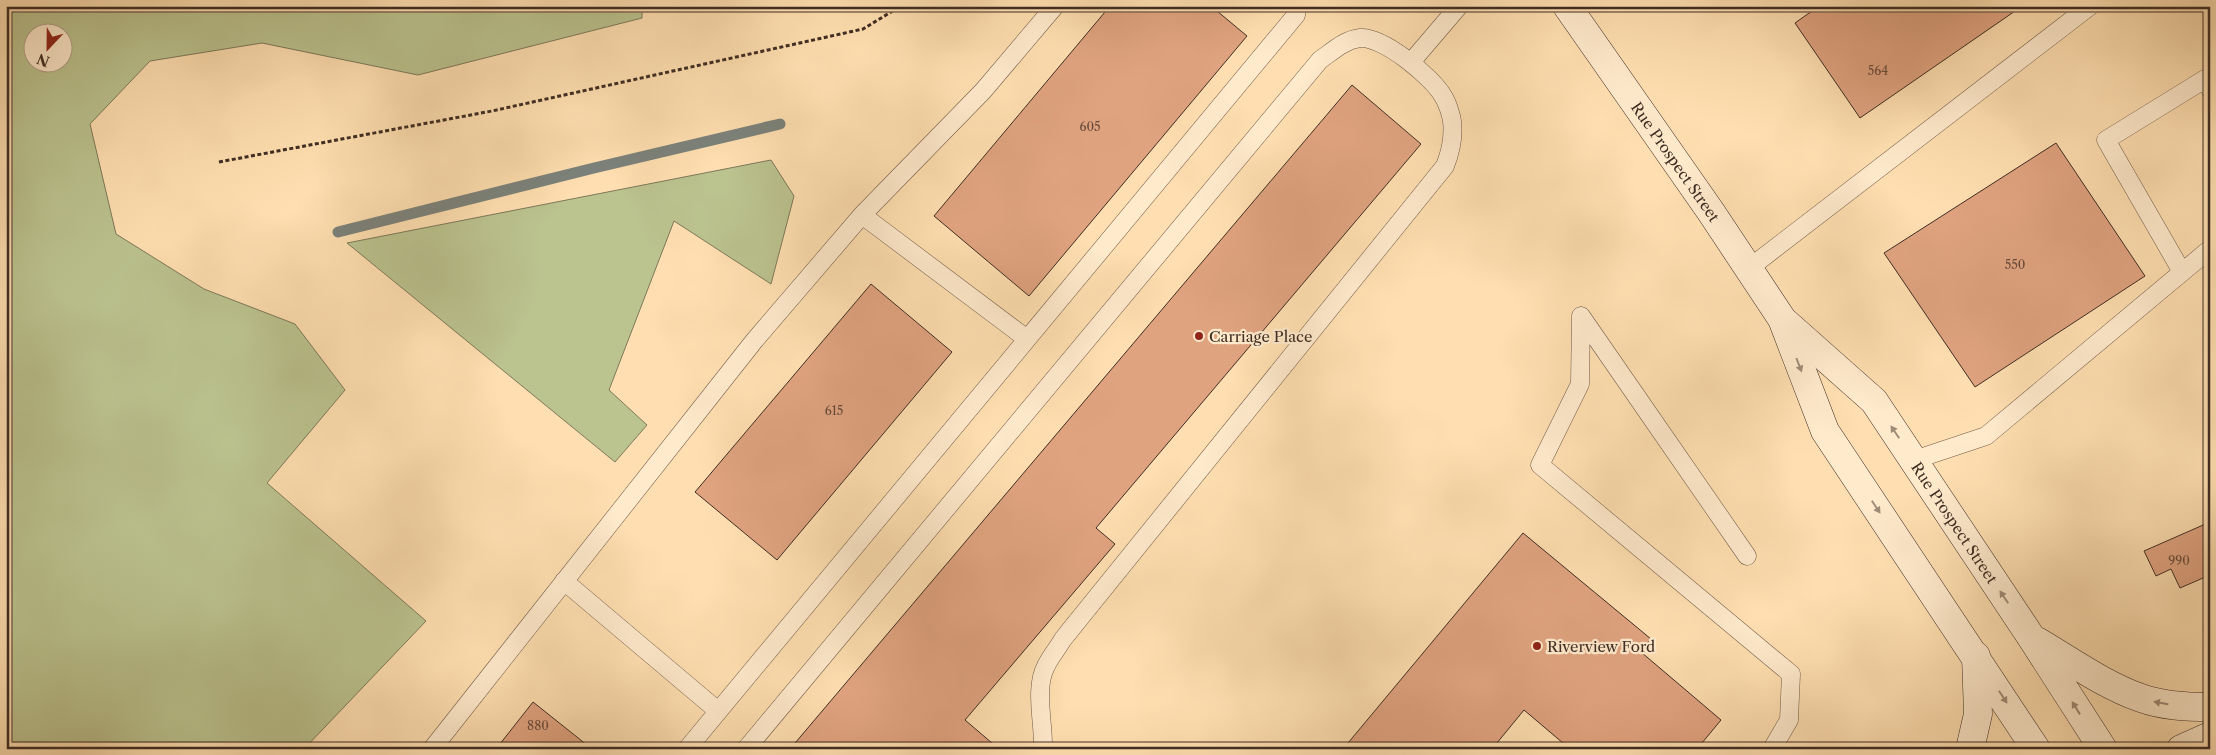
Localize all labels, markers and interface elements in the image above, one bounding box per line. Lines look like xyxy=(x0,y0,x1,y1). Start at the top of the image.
north arrow xyxy=(22,22,72,72)
text: N xyxy=(34,49,52,71)
house number: 564 xyxy=(1868,63,1888,78)
street label: Rue Prospect Street xyxy=(1627,98,1725,226)
house number: 605 xyxy=(1079,119,1101,134)
house number: 550 xyxy=(2005,257,2025,272)
place label: Carriage Place xyxy=(1209,327,1312,346)
marker: Carriage Place xyxy=(1193,330,1205,342)
one-way arrow xyxy=(1795,358,1803,373)
house number: 615 xyxy=(825,403,843,418)
one-way arrow xyxy=(1890,426,1900,439)
street label: Rue Prospect Street xyxy=(1908,458,2002,587)
one-way arrow xyxy=(1871,500,1881,514)
house number: 990 xyxy=(2168,553,2190,568)
one-way arrow xyxy=(2000,590,2009,603)
place label: Riverview Ford xyxy=(1547,637,1655,656)
marker: Riverview Ford xyxy=(1531,640,1543,652)
one-way arrow xyxy=(1998,690,2007,704)
one-way arrow xyxy=(2154,699,2169,707)
one-way arrow xyxy=(2072,701,2081,714)
house number: 880 xyxy=(527,718,549,733)

